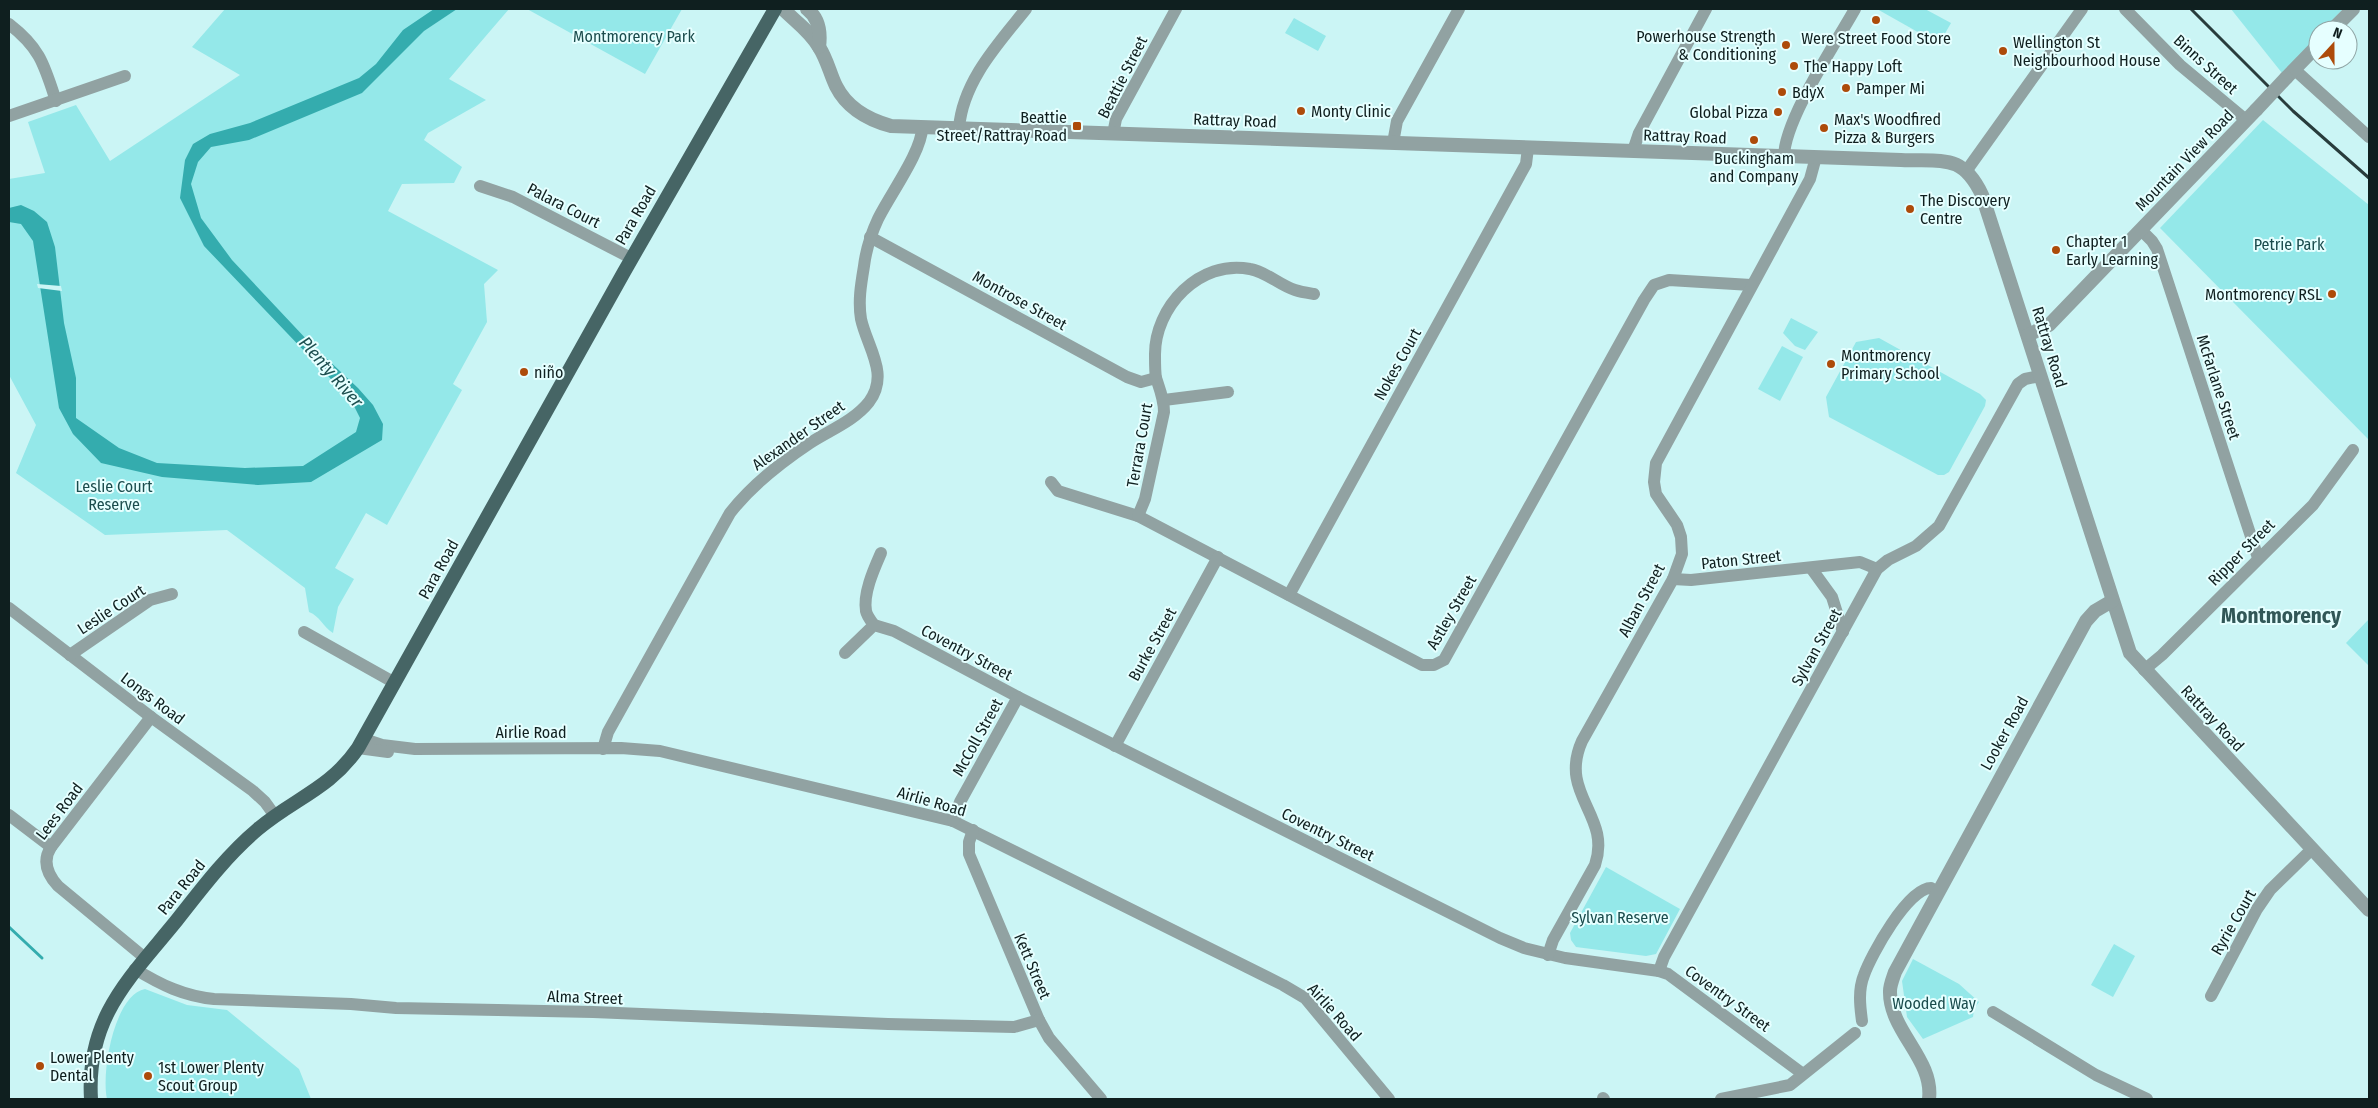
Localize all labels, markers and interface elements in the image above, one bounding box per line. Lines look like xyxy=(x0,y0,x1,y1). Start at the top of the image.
marker: Were Street Food Store xyxy=(1870,14,1882,26)
north arrow xyxy=(2308,20,2358,70)
text: N xyxy=(2331,24,2344,43)
park label: Montmorency Park xyxy=(573,27,695,46)
place label: Powerhouse Strength & Conditioning xyxy=(1636,27,1776,64)
place label: Were Street Food Store xyxy=(1801,29,1951,48)
street label: Binns Street xyxy=(2170,31,2242,99)
street label: Beattie Street xyxy=(1094,32,1152,122)
place label: Wellington St Neighbourhood House xyxy=(2013,33,2160,70)
marker: Powerhouse Strength & Conditioning xyxy=(1780,39,1792,51)
marker: Wellington St Neighbourhood House xyxy=(1997,45,2009,57)
place label: The Happy Loft xyxy=(1804,57,1903,76)
marker: The Happy Loft xyxy=(1788,60,1800,72)
place label: Pamper Mi xyxy=(1856,79,1925,98)
marker: Pamper Mi xyxy=(1840,82,1852,94)
place label: BdyX xyxy=(1792,83,1824,102)
marker: BdyX xyxy=(1776,86,1788,98)
place label: Monty Clinic xyxy=(1311,102,1391,121)
place label: Global Pizza xyxy=(1690,103,1768,122)
marker: Monty Clinic xyxy=(1295,105,1307,117)
marker: Global Pizza xyxy=(1772,106,1784,118)
street label: Mountain View Road xyxy=(2131,106,2237,215)
place label: Beattie Street/Rattray Road xyxy=(937,108,1067,145)
street label: Rattray Road xyxy=(1193,110,1277,131)
place label: Max's Woodfired Pizza & Burgers xyxy=(1834,110,1941,147)
marker: Beattie Street/Rattray Road xyxy=(1071,120,1083,132)
marker: Max's Woodfired Pizza & Burgers xyxy=(1818,122,1830,134)
street label: Rattray Road xyxy=(1643,126,1727,147)
marker: Buckingham and Company xyxy=(1748,134,1760,146)
place label: Buckingham and Company xyxy=(1710,149,1799,186)
street label: Palara Court xyxy=(524,179,604,232)
street label: Para Road xyxy=(611,182,660,248)
place label: The Discovery Centre xyxy=(1920,191,2011,228)
marker: The Discovery Centre xyxy=(1904,203,1916,215)
place label: Chapter 1 Early Learning xyxy=(2066,232,2159,269)
park label: Petrie Park xyxy=(2254,235,2325,254)
marker: Chapter 1 Early Learning xyxy=(2050,244,2062,256)
street label: Montrose Street xyxy=(969,267,1071,335)
place label: Montmorency RSL xyxy=(2205,285,2322,304)
marker: Montmorency RSL xyxy=(2326,288,2338,300)
street label: Rattray Road xyxy=(2028,304,2071,390)
street label: Nokes Court xyxy=(1370,324,1425,404)
water label: Plenty River xyxy=(294,332,368,412)
street label: McFarlane Street xyxy=(2193,332,2245,443)
place label: Montmorency Primary School xyxy=(1841,346,1940,383)
marker: Montmorency Primary School xyxy=(1825,358,1837,370)
place label: niño xyxy=(534,363,563,382)
marker: niño xyxy=(518,366,530,378)
street label: Alexander Street xyxy=(748,396,849,474)
street label: Terrara Court xyxy=(1123,401,1156,489)
park label: Leslie Court Reserve xyxy=(76,477,153,514)
street label: Ripper Street xyxy=(2204,515,2279,590)
street label: Para Road xyxy=(414,536,463,602)
street label: Paton Street xyxy=(1700,546,1783,573)
street label: Alban Street xyxy=(1614,560,1669,640)
street label: Astley Street xyxy=(1423,571,1481,653)
street label: Leslie Court xyxy=(74,580,149,638)
district label: Montmorency xyxy=(2221,603,2342,629)
street label: Burke Street xyxy=(1124,604,1181,684)
street label: Sylvan Street xyxy=(1787,605,1846,689)
street label: Coventry Street xyxy=(918,620,1016,685)
street label: Longs Road xyxy=(117,668,188,728)
street label: Rattray Road xyxy=(2177,681,2248,755)
street label: Looker Road xyxy=(1976,693,2032,773)
street label: McColl Street xyxy=(948,694,1007,779)
street label: Airlie Road xyxy=(495,723,567,742)
street label: Lees Road xyxy=(32,779,87,843)
street label: Airlie Road xyxy=(895,783,969,820)
street label: Coventry Street xyxy=(1278,804,1378,865)
street label: Para Road xyxy=(153,856,209,919)
street label: Ryrie Court xyxy=(2207,885,2260,958)
park label: Sylvan Reserve xyxy=(1571,908,1669,927)
street label: Kett Street xyxy=(1010,930,1055,1003)
street label: Coventry Street xyxy=(1681,961,1775,1036)
street label: Airlie Road xyxy=(1304,980,1365,1045)
street label: Alma Street xyxy=(547,987,624,1008)
park label: Wooded Way xyxy=(1892,994,1977,1013)
place label: Lower Plenty Dental xyxy=(50,1048,135,1085)
place label: 1st Lower Plenty Scout Group xyxy=(158,1058,265,1095)
marker: Lower Plenty Dental xyxy=(34,1060,46,1072)
marker: 1st Lower Plenty Scout Group xyxy=(142,1070,154,1082)

